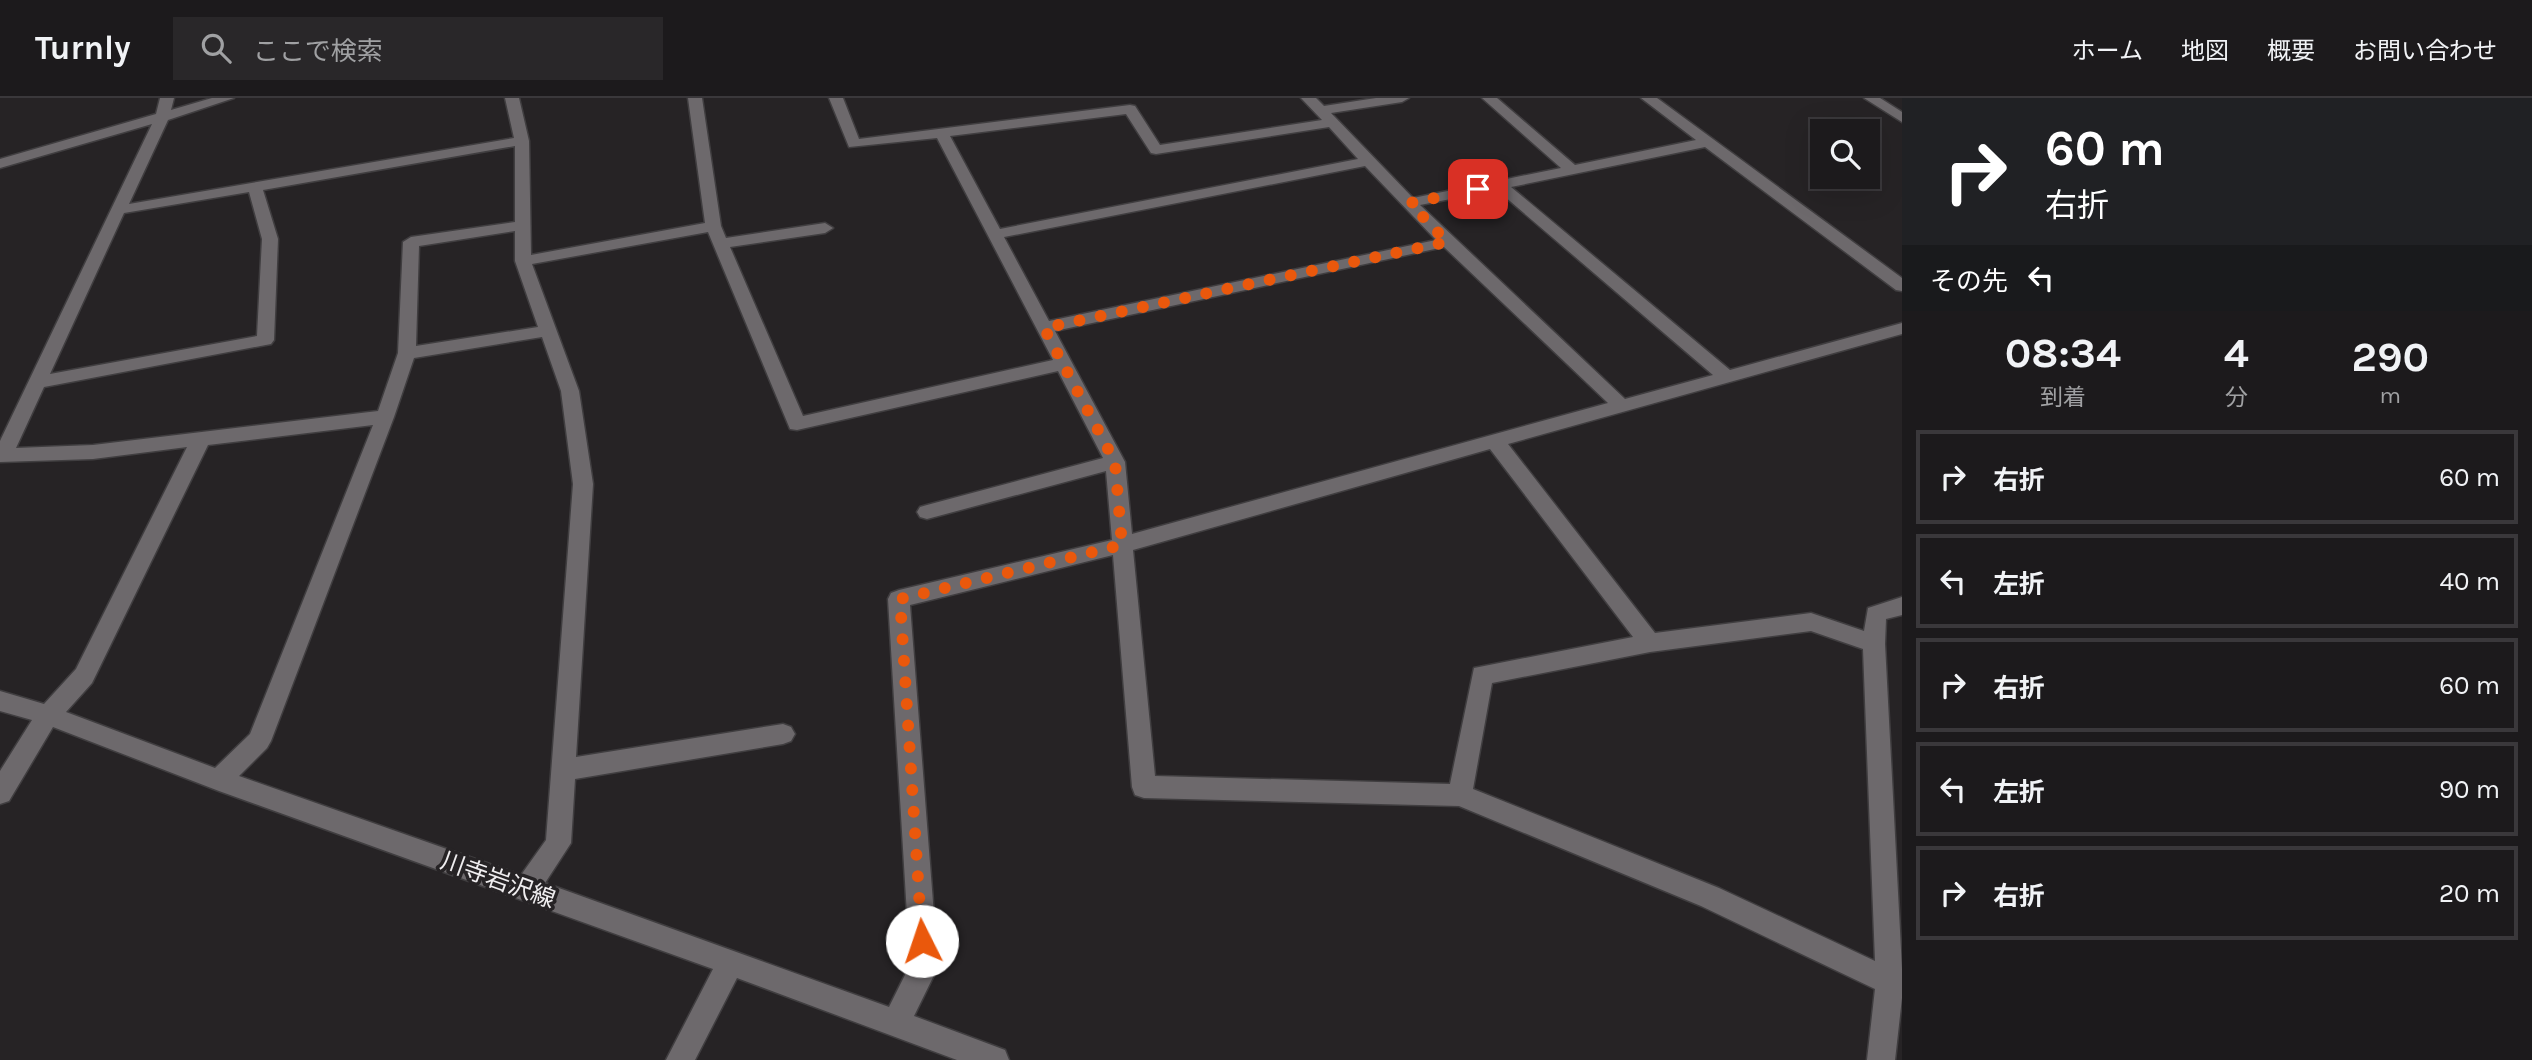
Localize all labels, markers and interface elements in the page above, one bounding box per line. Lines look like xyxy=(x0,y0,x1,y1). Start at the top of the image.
search box xyxy=(173,17,663,80)
text: Turnly xyxy=(35,29,131,67)
icon: search xyxy=(197,29,235,67)
text: ここで検索 xyxy=(253,36,383,67)
text: ホーム xyxy=(2072,37,2143,65)
text: 地図 xyxy=(2181,37,2229,65)
text: 概要 xyxy=(2267,37,2315,65)
text: お問い合わせ xyxy=(2353,37,2497,65)
map controls xyxy=(1810,119,1880,189)
button: search xyxy=(1810,119,1880,189)
text: 60 m xyxy=(2045,120,2165,177)
icon: right xyxy=(1930,126,2021,217)
pin xyxy=(1448,159,1508,219)
icon: arrive xyxy=(1459,170,1497,208)
text: 右折 xyxy=(2045,187,2109,224)
icon: left xyxy=(2022,259,2060,297)
text: その先 xyxy=(1930,266,2008,297)
text: 08:34 xyxy=(2005,328,2121,378)
text: 4 xyxy=(2224,328,2249,378)
text: 290 xyxy=(2352,332,2429,382)
text: m xyxy=(2380,382,2401,409)
text: 到着 xyxy=(2040,384,2086,411)
text: 分 xyxy=(2225,384,2248,411)
icon: right xyxy=(1934,458,1972,496)
text: 60 m xyxy=(2439,462,2500,493)
text: 右折 xyxy=(1993,465,2045,496)
icon: left xyxy=(1934,562,1972,600)
text: 40 m xyxy=(2440,566,2500,597)
text: 左折 xyxy=(1993,569,2045,600)
icon: right xyxy=(1934,666,1972,704)
text: 60 m xyxy=(2439,670,2500,701)
text: 右折 xyxy=(1993,673,2045,704)
icon: left xyxy=(1934,770,1972,808)
text: 90 m xyxy=(2439,774,2500,805)
text: 左折 xyxy=(1993,777,2045,808)
street label: 川寺岩沢線 xyxy=(437,846,559,914)
icon: right xyxy=(1934,874,1972,912)
text: 20 m xyxy=(2439,878,2500,909)
text: 右折 xyxy=(1993,881,2045,912)
position arrow xyxy=(885,904,959,978)

